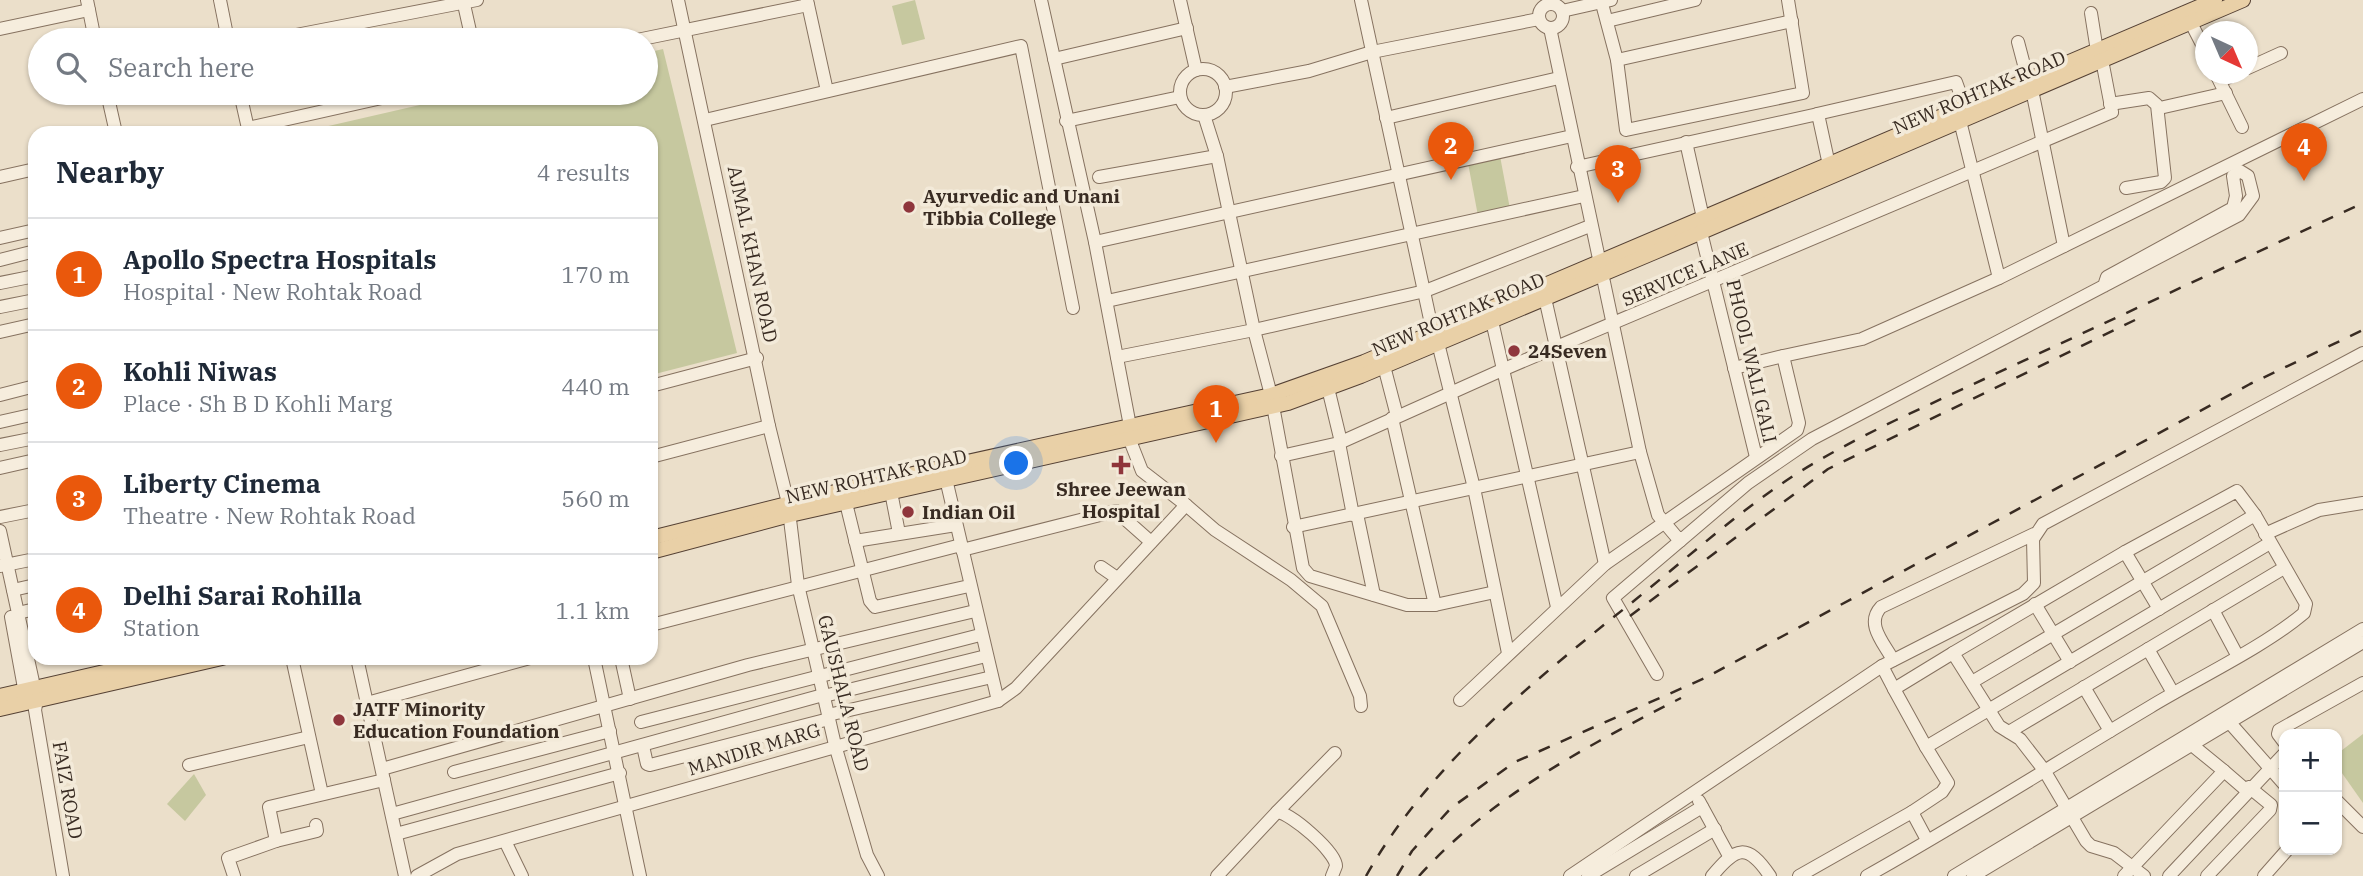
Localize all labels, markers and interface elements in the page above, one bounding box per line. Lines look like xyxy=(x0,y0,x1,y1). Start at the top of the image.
north arrow xyxy=(2195,21,2258,84)
search box xyxy=(28,28,658,105)
street label: NEW ROHTAK ROAD xyxy=(1889,45,2069,139)
icon: search xyxy=(52,48,90,86)
text: Search here xyxy=(108,50,254,84)
pin: 2 xyxy=(1428,122,1474,180)
pin: 4 xyxy=(2281,123,2327,181)
pin: 3 xyxy=(1595,145,1641,203)
text: Nearby xyxy=(56,152,164,191)
text: 4 results xyxy=(537,157,630,187)
street label: AJMAL KHAN ROAD xyxy=(723,163,783,345)
place label: Ayurvedic and Unani Tibbia College xyxy=(923,184,1120,230)
marker: Ayurvedic and Unani Tibbia College xyxy=(901,199,917,215)
street label: SERVICE LANE xyxy=(1618,237,1752,311)
text: Apollo Spectra Hospitals xyxy=(123,242,436,276)
text: 1 xyxy=(72,259,86,289)
text: 170 m xyxy=(561,259,630,289)
street label: NEW ROHTAK ROAD xyxy=(1368,267,1548,361)
text: Hospital · New Rohtak Road xyxy=(123,276,422,306)
street label: PHOOL WALI GALI xyxy=(1721,277,1783,445)
place label: 24Seven xyxy=(1528,339,1608,363)
marker: 24Seven xyxy=(1506,343,1522,359)
text: Kohli Niwas xyxy=(123,354,277,388)
text: 2 xyxy=(72,371,86,401)
text: 440 m xyxy=(561,371,630,401)
pin: 1 xyxy=(1193,385,1239,443)
text: Place · Sh B D Kohli Marg xyxy=(123,388,392,418)
street label: NEW ROHTAK ROAD xyxy=(783,443,969,509)
your location xyxy=(999,446,1033,480)
marker: Shree Jeewan Hospital xyxy=(1111,455,1131,475)
text: Liberty Cinema xyxy=(123,466,321,500)
place label: Shree Jeewan Hospital xyxy=(1056,477,1186,523)
text: 3 xyxy=(72,483,86,513)
text: 560 m xyxy=(561,483,630,513)
text: Theatre · New Rohtak Road xyxy=(123,500,416,530)
place label: Indian Oil xyxy=(922,500,1015,524)
marker: Indian Oil xyxy=(900,504,916,520)
text: Delhi Sarai Rohilla xyxy=(123,578,362,612)
text: 4 xyxy=(72,595,86,625)
text: 1.1 km xyxy=(556,595,630,625)
text: Station xyxy=(123,612,200,642)
street label: GAUSHALA ROAD xyxy=(813,612,875,774)
place label: JATF Minority Education Foundation xyxy=(353,697,560,743)
marker: JATF Minority Education Foundation xyxy=(331,712,347,728)
street label: MANDIR MARG xyxy=(685,717,823,781)
map controls xyxy=(2279,729,2342,855)
button: + xyxy=(2279,729,2342,792)
street label: FAIZ ROAD xyxy=(48,739,88,841)
button: − xyxy=(2279,792,2342,855)

